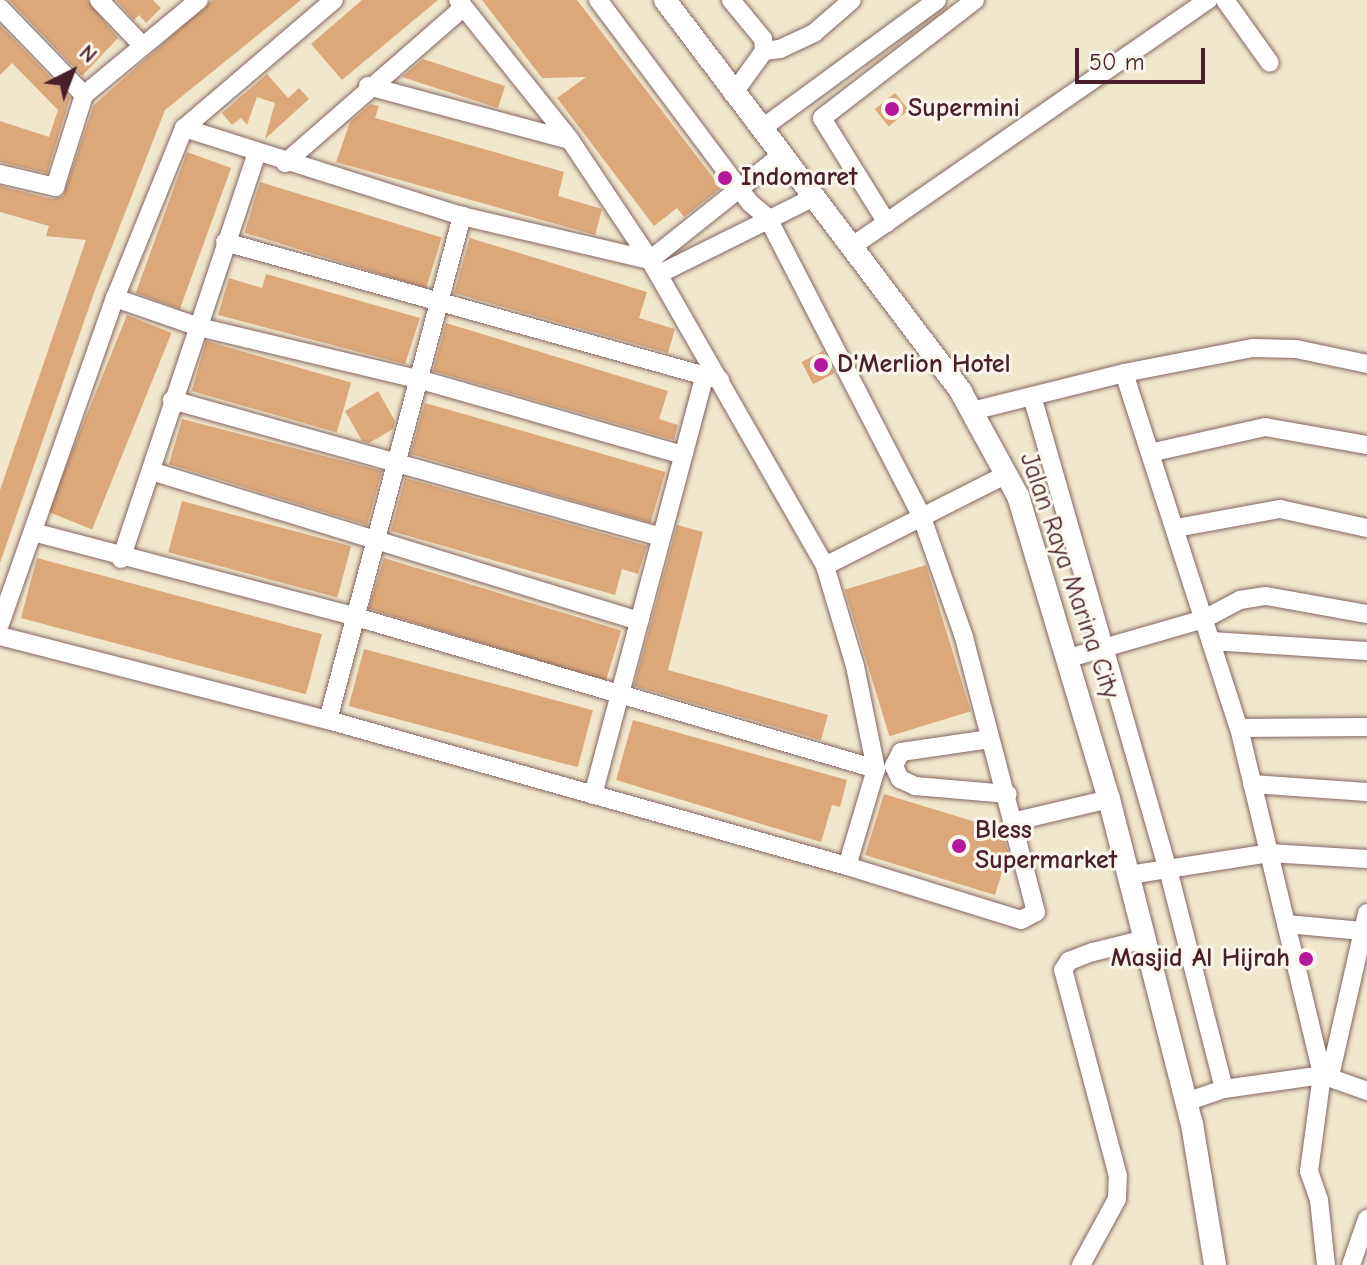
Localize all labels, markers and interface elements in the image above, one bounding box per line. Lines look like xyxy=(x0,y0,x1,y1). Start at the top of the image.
north arrow xyxy=(32,32,112,112)
scale bar xyxy=(1079,32,1209,82)
text: N xyxy=(74,40,102,69)
text: 50 m xyxy=(1089,48,1145,76)
place label: Supermini xyxy=(908,93,1020,125)
marker: Supermini xyxy=(883,100,901,118)
place label: Indomaret xyxy=(741,162,858,194)
marker: Indomaret xyxy=(716,169,734,187)
place label: D'Merlion Hotel xyxy=(837,349,1011,381)
marker: D'Merlion Hotel xyxy=(812,356,830,374)
street label: Jalan Raya Marina City xyxy=(1012,449,1126,703)
place label: Bless Supermarket xyxy=(975,815,1117,876)
marker: Bless Supermarket xyxy=(950,837,968,855)
place label: Masjid Al Hijrah xyxy=(1111,943,1290,975)
marker: Masjid Al Hijrah xyxy=(1297,950,1315,968)

